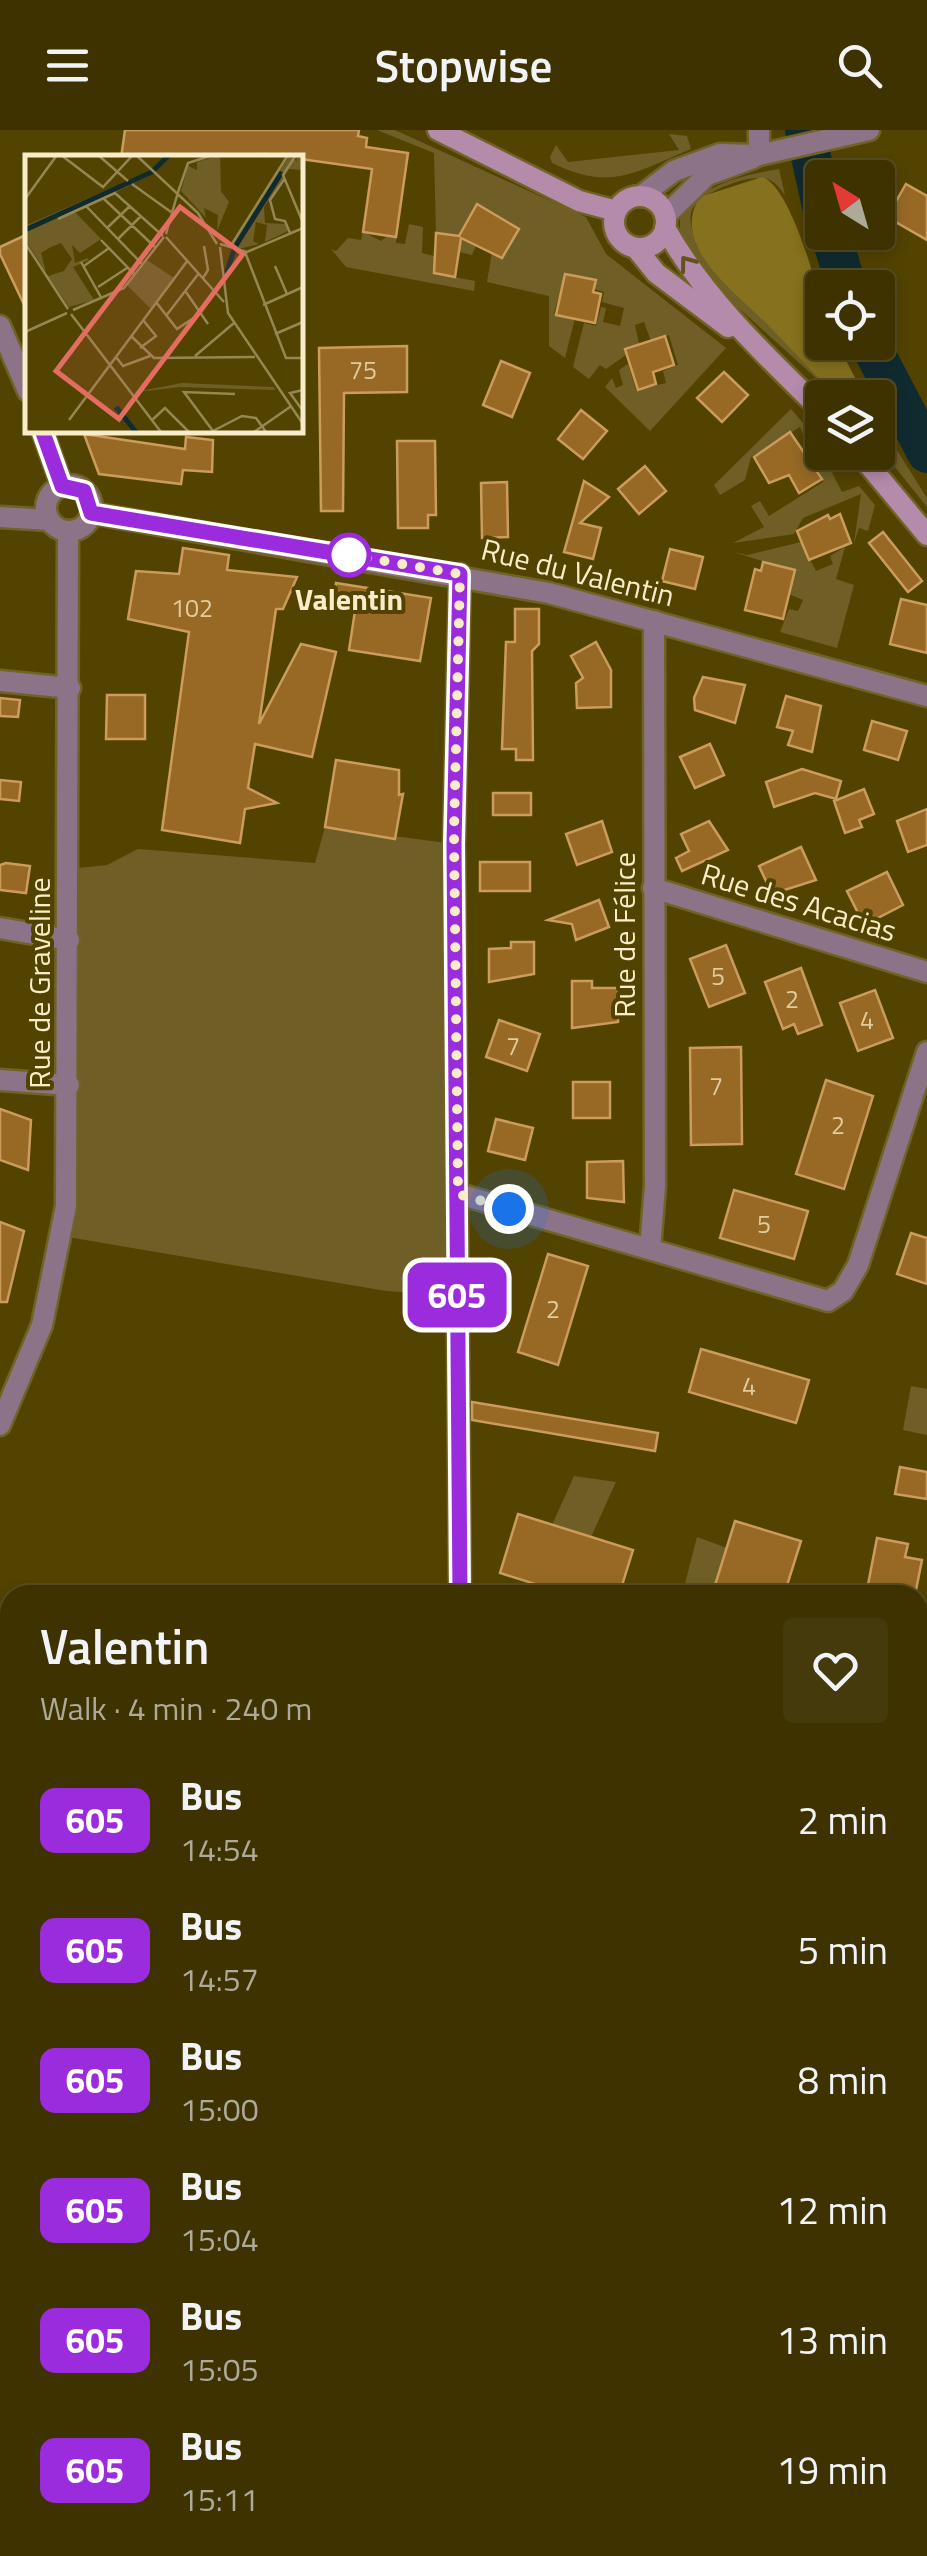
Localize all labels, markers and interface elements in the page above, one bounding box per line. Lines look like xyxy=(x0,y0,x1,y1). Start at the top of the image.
text: Stopwise xyxy=(375,31,552,99)
icon: menu xyxy=(40,38,95,93)
icon: search xyxy=(832,38,887,93)
inset map xyxy=(25,155,302,432)
north arrow xyxy=(805,160,895,250)
map controls xyxy=(805,160,895,470)
one-way arrow xyxy=(682,256,699,274)
button: locate xyxy=(805,270,895,360)
house number: 75 xyxy=(349,351,377,389)
button: layers xyxy=(805,380,895,470)
street label: Rue du Valentin xyxy=(477,526,679,618)
marker: Valentin xyxy=(328,534,370,576)
place label: Valentin xyxy=(295,576,403,622)
house number: 102 xyxy=(171,589,213,627)
street label: Rue des Acacias xyxy=(696,850,902,954)
street label: Rue de Félice xyxy=(601,852,647,1018)
street label: Rue de Graveline xyxy=(16,877,62,1089)
house number: 5 xyxy=(711,957,725,995)
house number: 2 xyxy=(785,980,799,1018)
house number: 4 xyxy=(860,1001,874,1039)
house number: 7 xyxy=(506,1027,520,1065)
house number: 7 xyxy=(709,1067,723,1105)
house number: 2 xyxy=(831,1106,845,1144)
your location xyxy=(484,1184,534,1234)
house number: 5 xyxy=(757,1205,771,1243)
line badge: 605 xyxy=(400,1262,514,1328)
text: 605 xyxy=(428,1268,486,1322)
house number: 2 xyxy=(546,1290,560,1328)
house number: 4 xyxy=(742,1367,756,1405)
text: Valentin xyxy=(40,1610,209,1683)
button: heart xyxy=(783,1618,888,1723)
text: Walk · 4 min · 240 m xyxy=(40,1684,312,1732)
text: Bus xyxy=(180,1767,242,1825)
text: 2 min xyxy=(798,1791,888,1849)
text: 605 xyxy=(66,1793,124,1847)
text: 14:54 xyxy=(180,1825,259,1873)
text: Bus xyxy=(180,1897,242,1955)
text: 5 min xyxy=(798,1921,888,1979)
text: 605 xyxy=(66,1923,124,1977)
text: 14:57 xyxy=(180,1955,259,2003)
text: Bus xyxy=(180,2027,242,2085)
text: 8 min xyxy=(798,2051,888,2109)
text: 605 xyxy=(66,2053,124,2107)
text: 15:00 xyxy=(180,2085,259,2133)
text: Bus xyxy=(180,2157,242,2215)
text: 12 min xyxy=(777,2181,888,2239)
text: 605 xyxy=(66,2183,124,2237)
text: 15:04 xyxy=(180,2215,259,2263)
text: Bus xyxy=(180,2287,242,2345)
text: 13 min xyxy=(777,2311,888,2369)
text: 605 xyxy=(66,2313,124,2367)
text: 15:05 xyxy=(180,2345,259,2393)
text: Bus xyxy=(180,2417,242,2475)
text: 19 min xyxy=(777,2441,888,2499)
text: 605 xyxy=(66,2443,124,2497)
text: 15:11 xyxy=(180,2475,259,2523)

